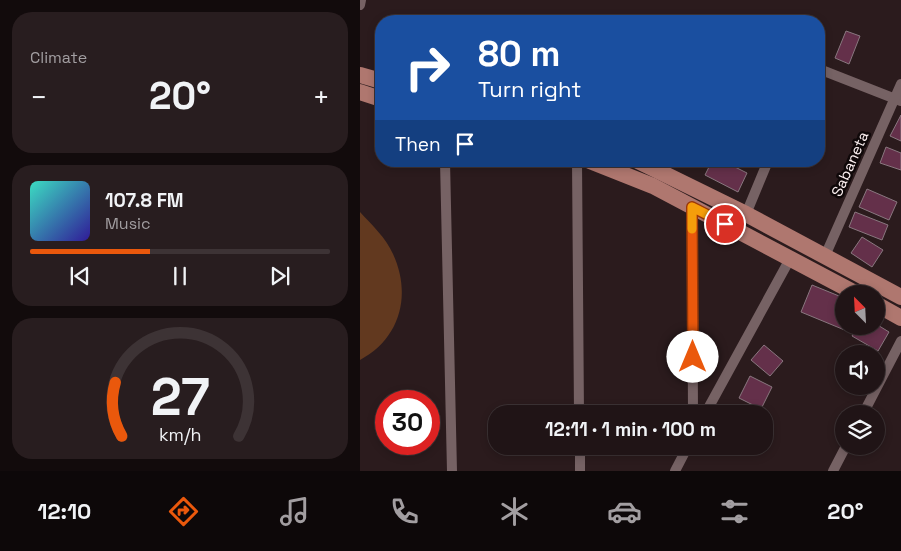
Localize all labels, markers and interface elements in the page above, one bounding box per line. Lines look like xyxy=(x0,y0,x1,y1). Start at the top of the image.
text: 80 m xyxy=(478,32,560,76)
icon: right xyxy=(395,35,460,100)
text: Climate xyxy=(30,47,87,68)
text: 20° xyxy=(149,72,211,120)
text: Turn right xyxy=(478,75,581,103)
text: − xyxy=(30,79,47,115)
text: + xyxy=(313,79,330,115)
street label: Sabaneta xyxy=(827,128,872,199)
icon: arrive xyxy=(451,130,479,158)
text: Then xyxy=(395,132,441,157)
text: 107.8 FM xyxy=(105,188,184,213)
pin xyxy=(704,203,746,245)
icon: arrive xyxy=(711,210,739,238)
text: Music xyxy=(105,213,151,234)
icon: previous xyxy=(66,262,94,290)
icon: pause xyxy=(166,262,194,290)
icon: next xyxy=(266,262,294,290)
north arrow xyxy=(835,285,885,335)
map controls xyxy=(835,285,885,455)
position arrow xyxy=(666,330,718,382)
button: sound xyxy=(835,345,885,395)
text: 27 xyxy=(150,364,210,430)
speed limit sign: 30 xyxy=(375,390,440,455)
button: layers xyxy=(835,405,885,455)
text: 12:11 · 1 min · 100 m xyxy=(545,417,716,442)
text: km/h xyxy=(159,423,201,446)
icon: directions xyxy=(166,494,201,529)
icon: music xyxy=(277,494,312,529)
icon: phone xyxy=(387,494,422,529)
icon: climate xyxy=(497,494,532,529)
icon: car xyxy=(607,494,642,529)
icon: filters xyxy=(717,494,752,529)
text: 12:10 xyxy=(38,497,91,525)
text: 20° xyxy=(827,497,863,525)

